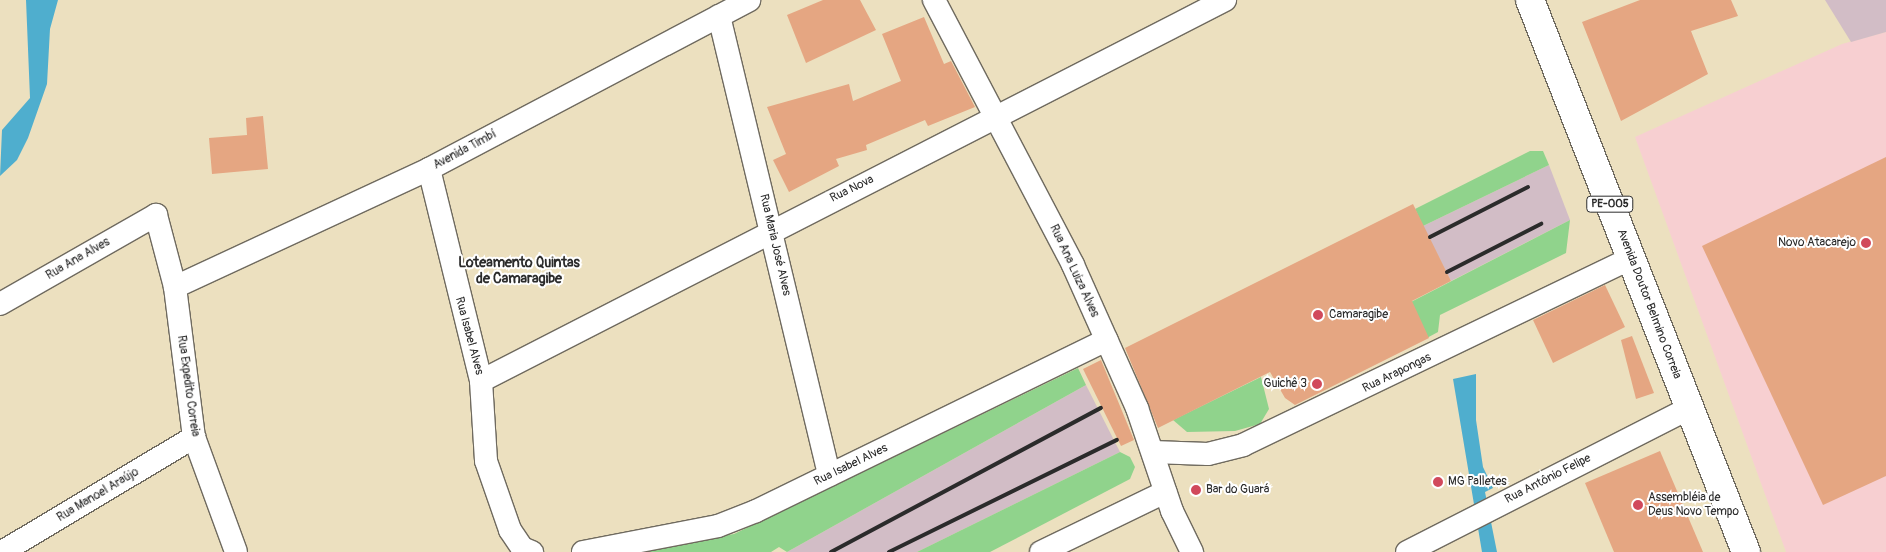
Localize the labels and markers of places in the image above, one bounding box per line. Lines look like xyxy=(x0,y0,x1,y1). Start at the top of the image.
place label: Novo Atacarejo xyxy=(1778,236,1856,250)
marker: Novo Atacarejo xyxy=(1860,237,1872,249)
marker: Camaragibe xyxy=(1311,308,1325,322)
place label: Camaragibe xyxy=(1329,308,1388,322)
place label: Guichê 3 xyxy=(1263,377,1307,391)
marker: Guichê 3 xyxy=(1311,378,1323,390)
place label: MG Palletes xyxy=(1448,475,1507,489)
marker: MG Palletes xyxy=(1432,476,1444,488)
place label: Bar do Guará xyxy=(1206,483,1269,497)
marker: Bar do Guará xyxy=(1190,484,1202,496)
place label: Assembléia de Deus Novo Tempo xyxy=(1648,491,1739,519)
marker: Assembléia de Deus Novo Tempo xyxy=(1632,499,1644,511)

